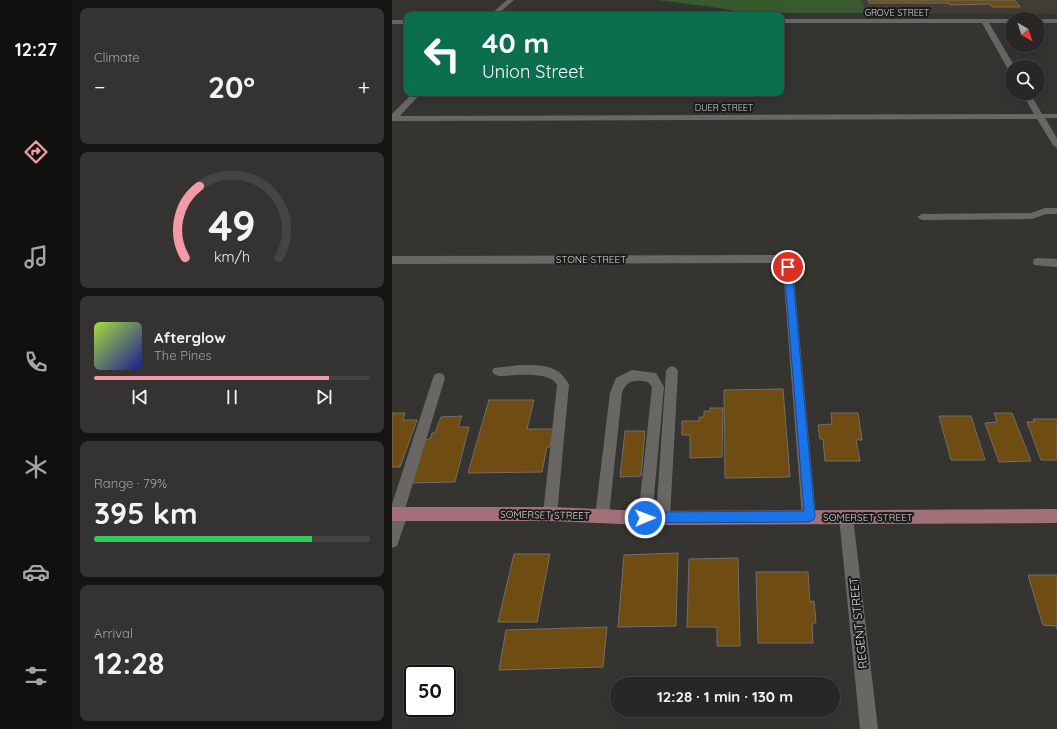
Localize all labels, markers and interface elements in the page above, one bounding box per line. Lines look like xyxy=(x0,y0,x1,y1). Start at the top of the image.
street label: GROVE STREET xyxy=(865,7,930,18)
north arrow xyxy=(1005,12,1045,52)
map controls xyxy=(1005,12,1045,100)
text: 40 m xyxy=(482,25,549,60)
icon: left xyxy=(416,28,468,80)
text: 12:27 xyxy=(15,38,57,61)
text: Climate xyxy=(94,49,140,65)
text: Union Street xyxy=(482,60,584,83)
button: search xyxy=(1005,60,1045,100)
text: 20° xyxy=(208,68,255,106)
text: − xyxy=(94,73,105,101)
text: + xyxy=(358,73,370,101)
street label: DUER STREET xyxy=(695,102,754,113)
icon: directions xyxy=(22,138,50,166)
text: 49 xyxy=(208,199,256,251)
icon: music xyxy=(22,243,50,271)
text: km/h xyxy=(214,248,250,266)
pin xyxy=(771,250,805,284)
street label: STONE STREET xyxy=(556,253,626,266)
icon: arrive xyxy=(777,256,799,278)
text: Afterglow xyxy=(154,328,226,347)
text: The Pines xyxy=(154,347,212,363)
icon: phone xyxy=(22,348,50,376)
icon: previous xyxy=(129,386,151,408)
icon: pause xyxy=(221,386,243,408)
icon: next xyxy=(313,386,335,408)
icon: climate xyxy=(22,453,50,481)
text: Range · 79% xyxy=(94,475,167,491)
text: 395 km xyxy=(94,494,198,532)
position arrow xyxy=(624,497,666,539)
street label: SOMERSET STREET xyxy=(500,508,590,522)
street label: SOMERSET STREET xyxy=(823,511,913,524)
icon: car xyxy=(22,558,50,586)
street label: REGENT STREET xyxy=(846,576,870,670)
text: Arrival xyxy=(94,625,133,641)
text: 12:28 xyxy=(94,644,164,682)
icon: filters xyxy=(22,662,50,690)
speed limit sign: 50 xyxy=(404,665,456,717)
text: 12:28 · 1 min · 130 m xyxy=(657,687,793,706)

